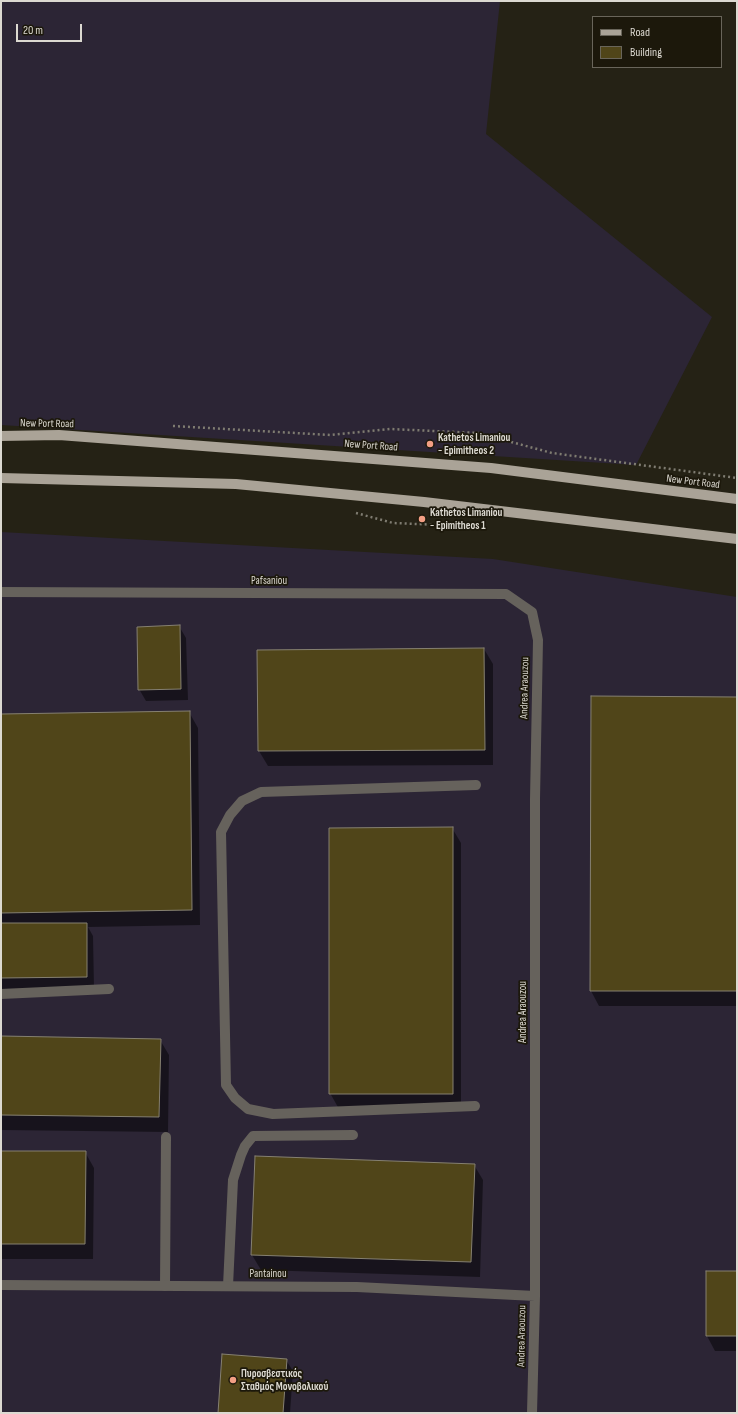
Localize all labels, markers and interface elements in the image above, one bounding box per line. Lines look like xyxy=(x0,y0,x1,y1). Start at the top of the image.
scale bar xyxy=(18,16,84,42)
legend xyxy=(592,16,722,68)
text: 20 m xyxy=(23,23,43,38)
text: Road xyxy=(630,25,650,40)
text: Building xyxy=(630,45,662,60)
street label: New Port Road xyxy=(20,417,74,431)
place label: Kathetos Limaniou - Epimitheos 2 xyxy=(438,431,510,457)
street label: New Port Road xyxy=(344,438,398,454)
marker: Kathetos Limaniou - Epimitheos 2 xyxy=(425,439,435,449)
street label: New Port Road xyxy=(665,472,721,492)
place label: Kathetos Limaniou - Epimitheos 1 xyxy=(430,506,502,532)
marker: Kathetos Limaniou - Epimitheos 1 xyxy=(417,514,427,524)
street label: Pafsaniou xyxy=(251,574,287,588)
street label: Andrea Araouzou xyxy=(518,657,532,719)
street label: Andrea Araouzou xyxy=(516,981,530,1043)
street label: Pantainou xyxy=(250,1267,286,1281)
street label: Andrea Araouzou xyxy=(515,1305,529,1367)
place label: Πυροσβεστικός Σταθμός Μονοβολικού xyxy=(241,1367,328,1393)
marker: Πυροσβεστικός Σταθμός Μονοβολικού xyxy=(228,1375,238,1385)

